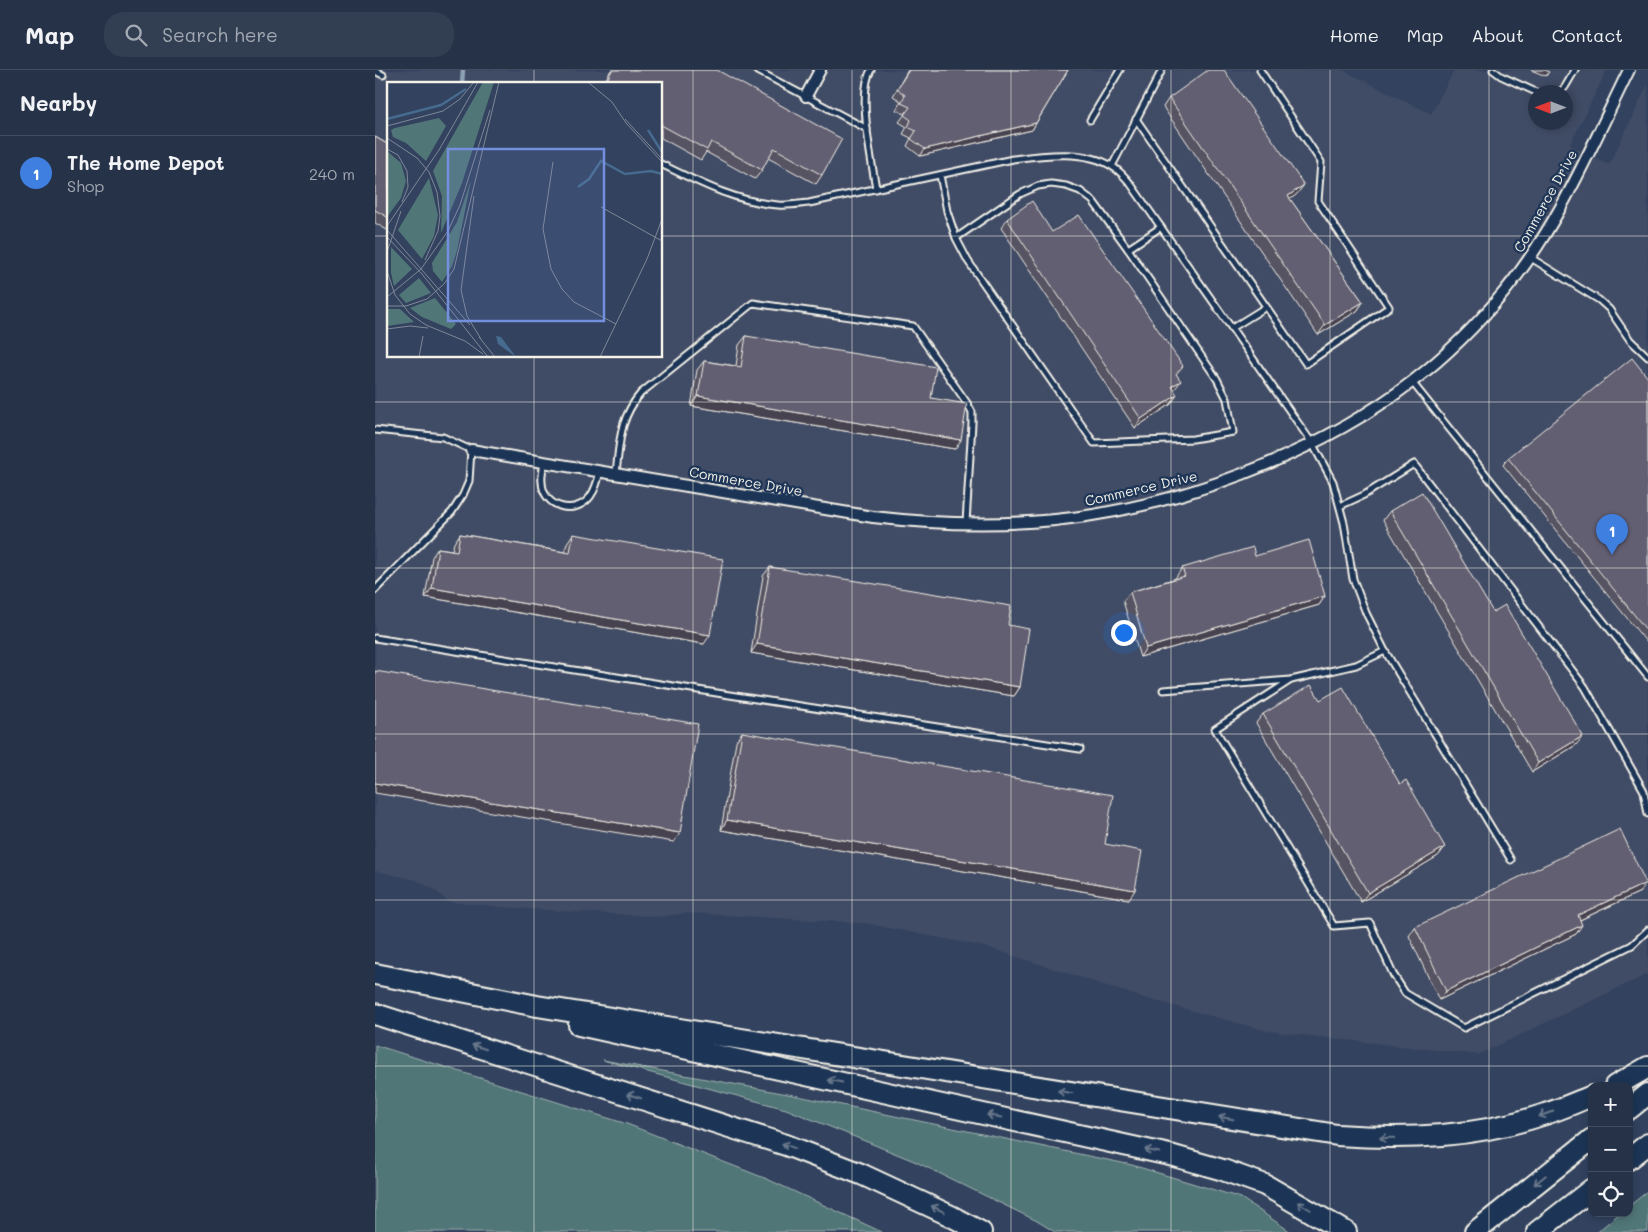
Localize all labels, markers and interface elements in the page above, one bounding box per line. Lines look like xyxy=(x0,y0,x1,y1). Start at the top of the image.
search box xyxy=(104,12,454,57)
text: Map xyxy=(25,19,74,50)
icon: search xyxy=(122,21,150,49)
text: Search here xyxy=(162,22,278,47)
text: Home xyxy=(1330,23,1379,47)
text: Map xyxy=(1407,23,1443,47)
text: About xyxy=(1471,23,1524,47)
text: Contact xyxy=(1552,23,1623,47)
inset map xyxy=(387,82,663,358)
north arrow xyxy=(1528,85,1573,130)
text: Nearby xyxy=(20,89,97,116)
street label: Commerce Drive xyxy=(1509,146,1581,256)
text: The Home Depot xyxy=(67,150,224,175)
text: 1 xyxy=(32,163,40,184)
text: 240 m xyxy=(309,163,355,184)
text: Shop xyxy=(67,175,104,196)
street label: Commerce Drive xyxy=(688,462,804,500)
street label: Commerce Drive xyxy=(1083,466,1199,510)
pin: 1 xyxy=(1596,514,1628,555)
your location xyxy=(1111,620,1137,646)
one-way arrow xyxy=(471,1042,487,1052)
one-way arrow xyxy=(827,1076,843,1086)
map controls xyxy=(1588,1082,1633,1217)
button: + xyxy=(1588,1082,1633,1127)
one-way arrow xyxy=(1057,1086,1073,1096)
one-way arrow xyxy=(627,1091,642,1100)
one-way arrow xyxy=(1539,1109,1555,1119)
one-way arrow xyxy=(986,1111,1002,1120)
one-way arrow xyxy=(1218,1112,1234,1122)
button: − xyxy=(1588,1127,1633,1172)
one-way arrow xyxy=(1379,1133,1395,1143)
one-way arrow xyxy=(781,1141,797,1150)
one-way arrow xyxy=(1145,1146,1161,1155)
button: locate xyxy=(1588,1172,1633,1217)
one-way arrow xyxy=(1534,1175,1547,1186)
one-way arrow xyxy=(1298,1201,1312,1211)
one-way arrow xyxy=(931,1204,946,1214)

